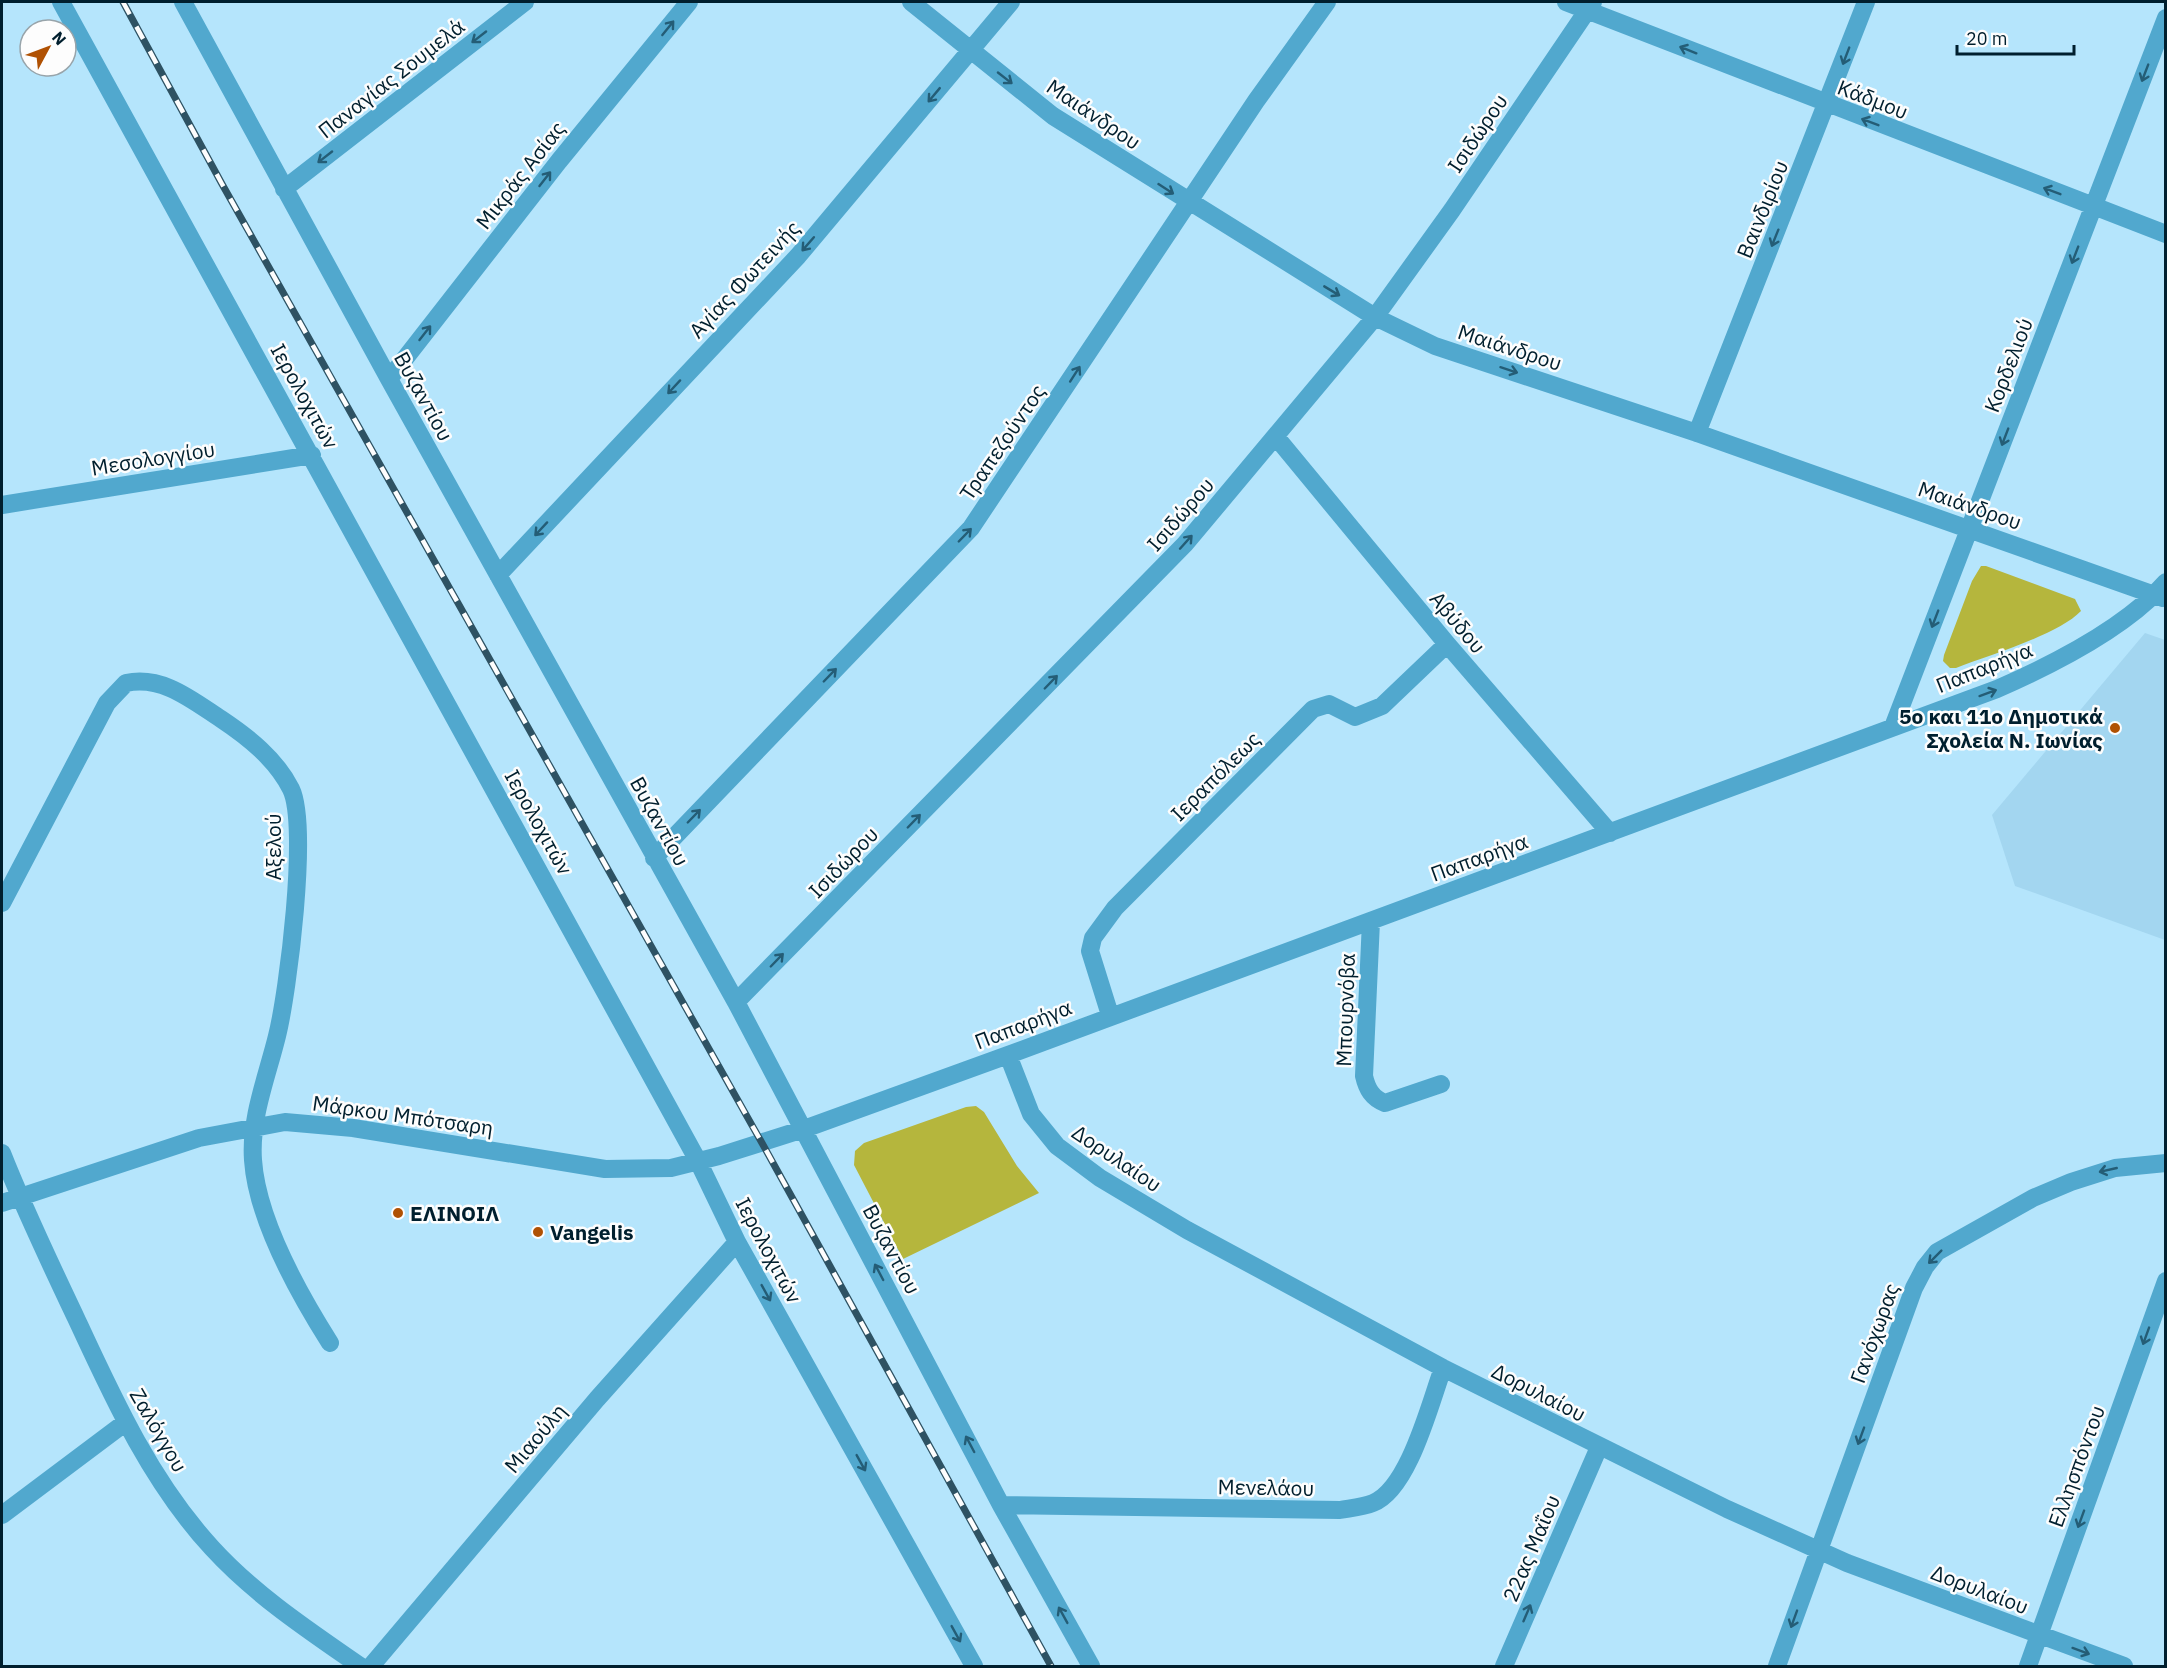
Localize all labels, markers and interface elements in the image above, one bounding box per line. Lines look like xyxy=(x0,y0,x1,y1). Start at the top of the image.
street label: Παναγίας Σουμελά xyxy=(312,12,470,144)
north arrow xyxy=(18,18,78,78)
scale bar xyxy=(1957,18,2074,56)
one-way arrow xyxy=(661,21,675,36)
text: N xyxy=(48,27,71,49)
text: 20 m xyxy=(1966,27,2008,50)
one-way arrow xyxy=(472,31,488,44)
one-way arrow xyxy=(1680,44,1698,55)
one-way arrow xyxy=(1839,46,1850,65)
one-way arrow xyxy=(2138,63,2149,81)
one-way arrow xyxy=(997,72,1013,85)
street label: Μαιάνδρου xyxy=(1041,72,1147,156)
street label: Κάδμου xyxy=(1834,73,1912,125)
one-way arrow xyxy=(927,87,940,103)
street label: Ισιδώρου xyxy=(1440,88,1514,178)
street label: Μικράς Ασίας xyxy=(469,115,571,235)
one-way arrow xyxy=(1861,115,1880,126)
one-way arrow xyxy=(318,151,334,164)
street label: Βαινδιρίου xyxy=(1730,156,1794,262)
one-way arrow xyxy=(538,171,551,187)
one-way arrow xyxy=(1157,182,1174,195)
one-way arrow xyxy=(2043,185,2062,196)
street label: Αγίας Φωτεινής xyxy=(682,214,806,344)
one-way arrow xyxy=(1768,228,1779,247)
one-way arrow xyxy=(801,236,815,251)
one-way arrow xyxy=(2068,245,2079,263)
one-way arrow xyxy=(1323,286,1340,298)
street label: Κορδελιού xyxy=(1977,314,2039,416)
street label: Μαιάνδρου xyxy=(1454,317,1566,377)
one-way arrow xyxy=(418,325,431,341)
street label: Ιερολοχιτών xyxy=(265,338,346,454)
street label: Βυζαντίου xyxy=(388,346,460,446)
one-way arrow xyxy=(1069,366,1081,383)
one-way arrow xyxy=(1499,366,1518,377)
one-way arrow xyxy=(668,379,682,394)
street label: Τραπεζούντος xyxy=(953,379,1051,505)
one-way arrow xyxy=(1999,427,2010,446)
street label: Μεσολογγίου xyxy=(89,434,217,482)
street label: Ισιδώρου xyxy=(1140,471,1220,557)
street label: Μαιάνδρου xyxy=(1914,474,2026,536)
one-way arrow xyxy=(534,521,548,536)
one-way arrow xyxy=(958,527,972,542)
one-way arrow xyxy=(1179,535,1193,550)
street label: Αβύδου xyxy=(1424,585,1492,659)
one-way arrow xyxy=(1929,609,1940,628)
street label: Παπαρήγα xyxy=(1932,635,2036,699)
one-way arrow xyxy=(822,668,837,683)
one-way arrow xyxy=(1043,675,1058,690)
one-way arrow xyxy=(1978,686,1996,697)
place label: 5ο και 11ο Δημοτικά Σχολεία Ν. Ιωνίας xyxy=(1899,702,2103,754)
marker: 5ο και 11ο Δημοτικά Σχολεία Ν. Ιωνίας xyxy=(2108,721,2122,735)
street label: Ιεραπόλεως xyxy=(1164,725,1266,827)
street label: Ιερολοχιτών xyxy=(499,764,580,880)
street label: Βυζαντίου xyxy=(624,771,696,871)
one-way arrow xyxy=(687,808,702,823)
street label: Αξελού xyxy=(259,813,287,881)
one-way arrow xyxy=(907,814,921,829)
street label: Ισιδώρου xyxy=(802,820,884,904)
street label: Παπαρήγα xyxy=(1426,826,1532,888)
one-way arrow xyxy=(770,953,785,968)
street label: Μπουρνόβα xyxy=(1329,953,1361,1067)
street label: Παπαρήγα xyxy=(970,993,1076,1055)
street label: Μάρκου Μπότσαρη xyxy=(311,1088,495,1142)
street label: Δορυλαίου xyxy=(1067,1118,1167,1198)
one-way arrow xyxy=(2098,1164,2117,1176)
street label: Ιερολοχιτών xyxy=(729,1192,809,1308)
place label: ΕΛΙΝΟΙΛ xyxy=(410,1199,499,1227)
street label: Βυζαντίου xyxy=(857,1199,927,1299)
marker: ΕΛΙΝΟΙΛ xyxy=(391,1206,405,1220)
place label: Vangelis xyxy=(550,1218,634,1246)
marker: Vangelis xyxy=(531,1225,545,1239)
one-way arrow xyxy=(1927,1250,1942,1264)
one-way arrow xyxy=(873,1263,884,1281)
street label: Γανόχωρας xyxy=(1843,1279,1905,1387)
one-way arrow xyxy=(760,1284,772,1301)
one-way arrow xyxy=(2139,1326,2150,1345)
street label: Δορυλαίου xyxy=(1487,1356,1591,1428)
street label: Ζαλόγγου xyxy=(124,1383,194,1477)
street label: Μιαούλη xyxy=(498,1397,572,1479)
street label: Ελλησπόντου xyxy=(2041,1401,2111,1531)
one-way arrow xyxy=(1854,1426,1865,1445)
one-way arrow xyxy=(964,1436,976,1453)
one-way arrow xyxy=(856,1454,867,1472)
street label: Μενελάου xyxy=(1217,1472,1315,1502)
street label: 22ας Μαΐου xyxy=(1496,1490,1566,1606)
one-way arrow xyxy=(2074,1509,2085,1528)
street label: Δορυλαίου xyxy=(1927,1558,2033,1620)
one-way arrow xyxy=(1522,1604,1534,1622)
one-way arrow xyxy=(1057,1607,1068,1625)
one-way arrow xyxy=(1788,1609,1799,1628)
one-way arrow xyxy=(951,1624,962,1642)
one-way arrow xyxy=(2072,1647,2090,1658)

